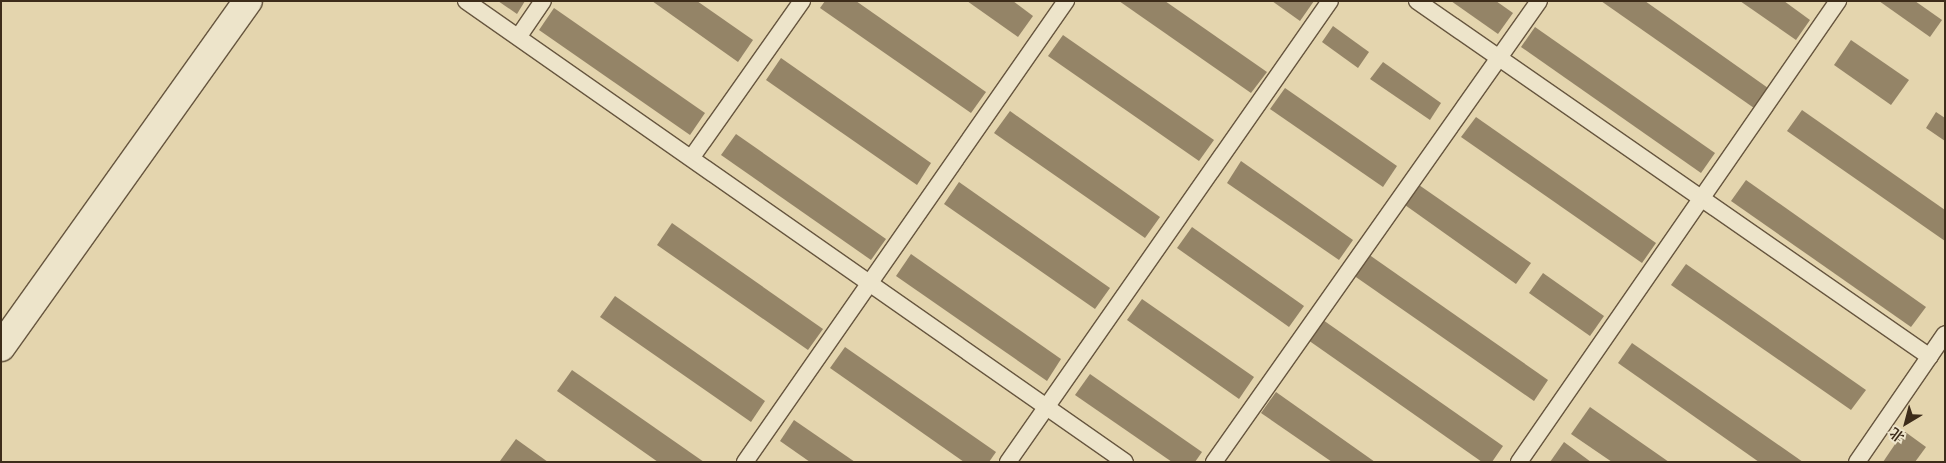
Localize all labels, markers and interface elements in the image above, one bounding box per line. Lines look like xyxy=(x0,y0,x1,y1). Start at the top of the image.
north arrow xyxy=(1881,398,1931,448)
text: 北 xyxy=(1886,424,1908,446)

